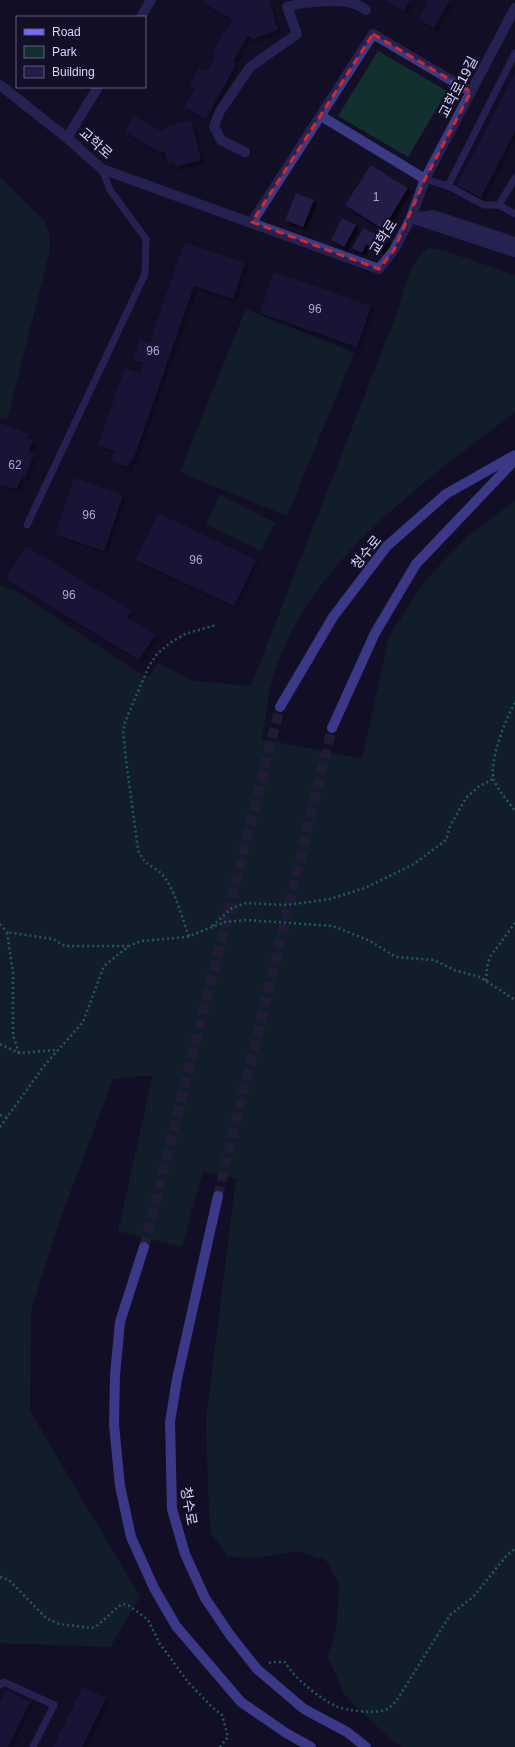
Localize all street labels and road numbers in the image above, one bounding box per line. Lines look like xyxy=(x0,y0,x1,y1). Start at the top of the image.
street label: 교학로19길 xyxy=(435,54,481,120)
street label: 교학로 xyxy=(76,124,116,162)
street label: 교학로 xyxy=(366,216,400,258)
street label: 청수로 xyxy=(348,532,384,572)
street label: 청수로 xyxy=(178,1486,200,1527)

